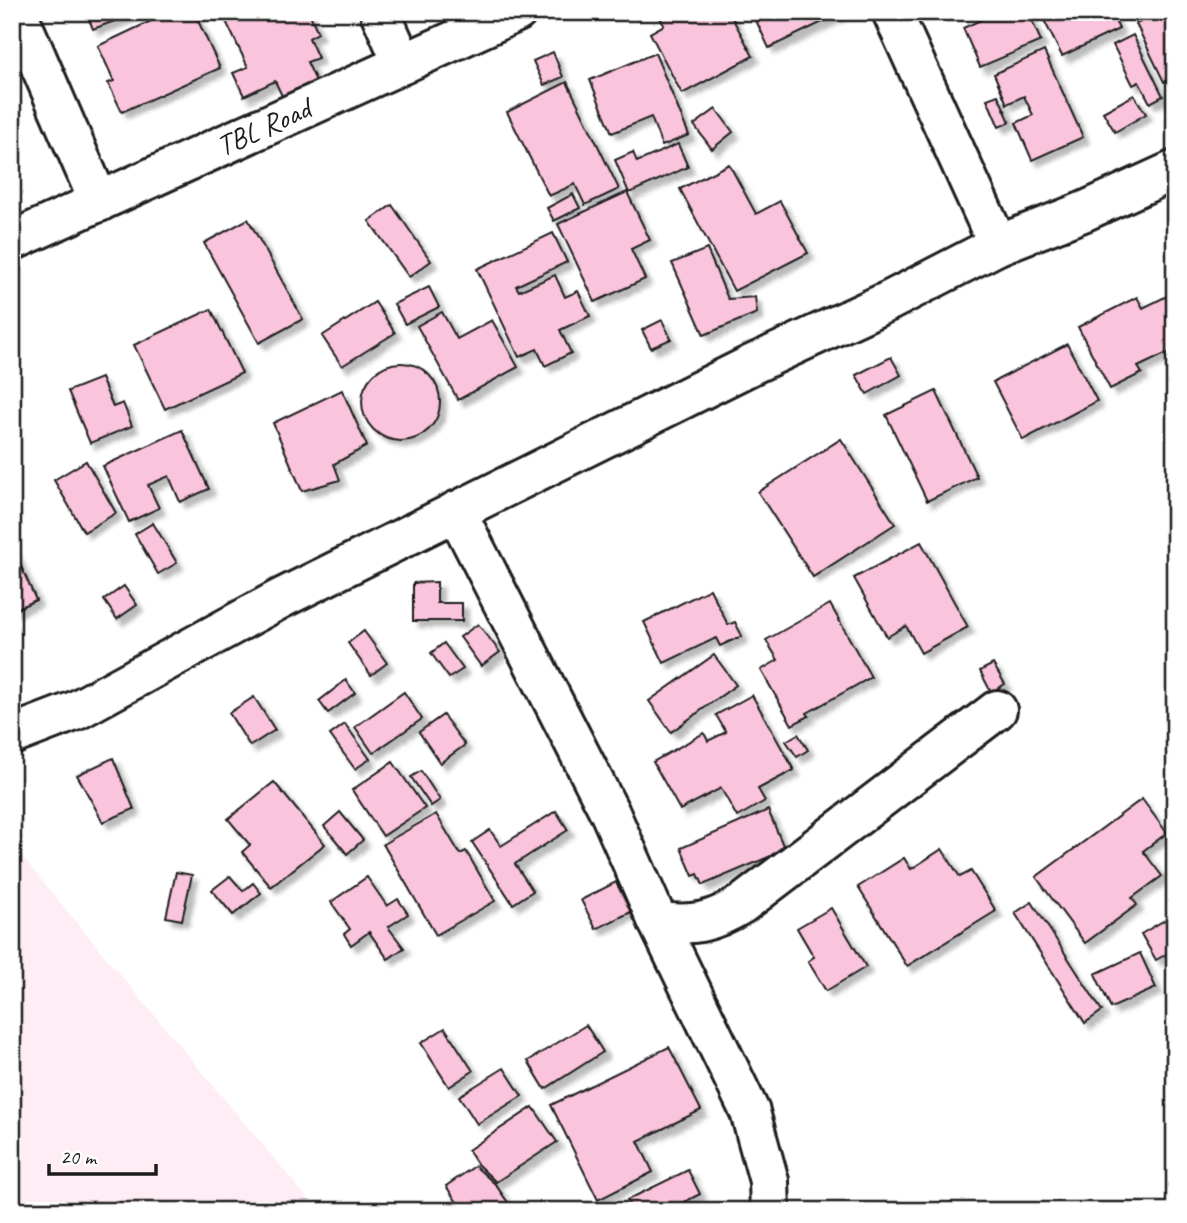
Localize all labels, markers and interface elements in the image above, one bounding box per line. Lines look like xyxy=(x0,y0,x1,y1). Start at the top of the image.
street label: TBL Road xyxy=(210,88,320,165)
scale bar xyxy=(49,1132,156,1176)
text: 20 m xyxy=(60,1144,98,1170)

